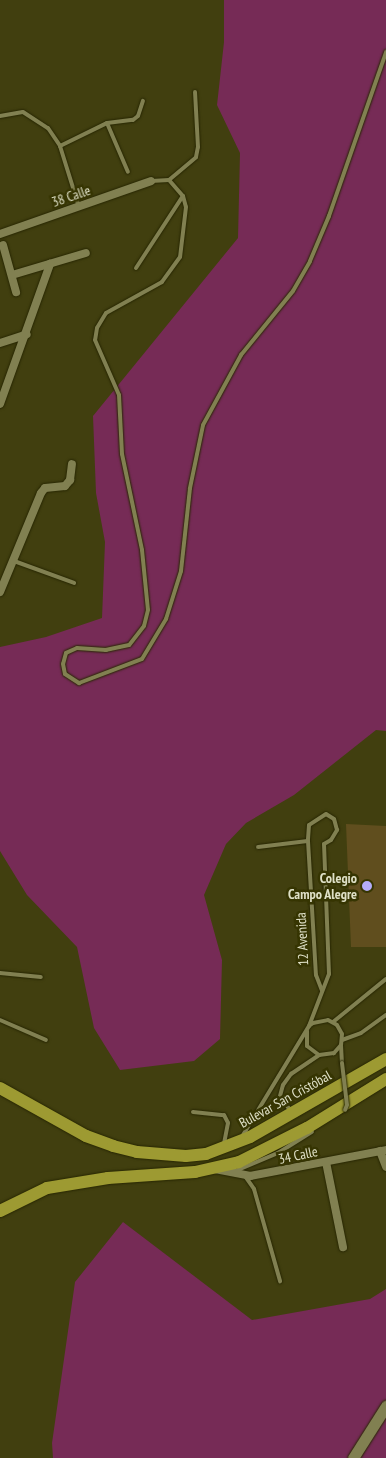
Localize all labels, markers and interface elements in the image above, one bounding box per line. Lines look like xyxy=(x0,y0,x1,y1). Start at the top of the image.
street label: 38 Calle xyxy=(49,182,93,210)
place label: Colegio Campo Alegre xyxy=(288,870,357,902)
marker: Colegio Campo Alegre xyxy=(361,880,373,892)
street label: 12 Avenida xyxy=(292,912,312,966)
street label: Bulevar San Cristóbal xyxy=(236,1067,334,1131)
street label: 34 Calle xyxy=(277,1143,319,1167)

